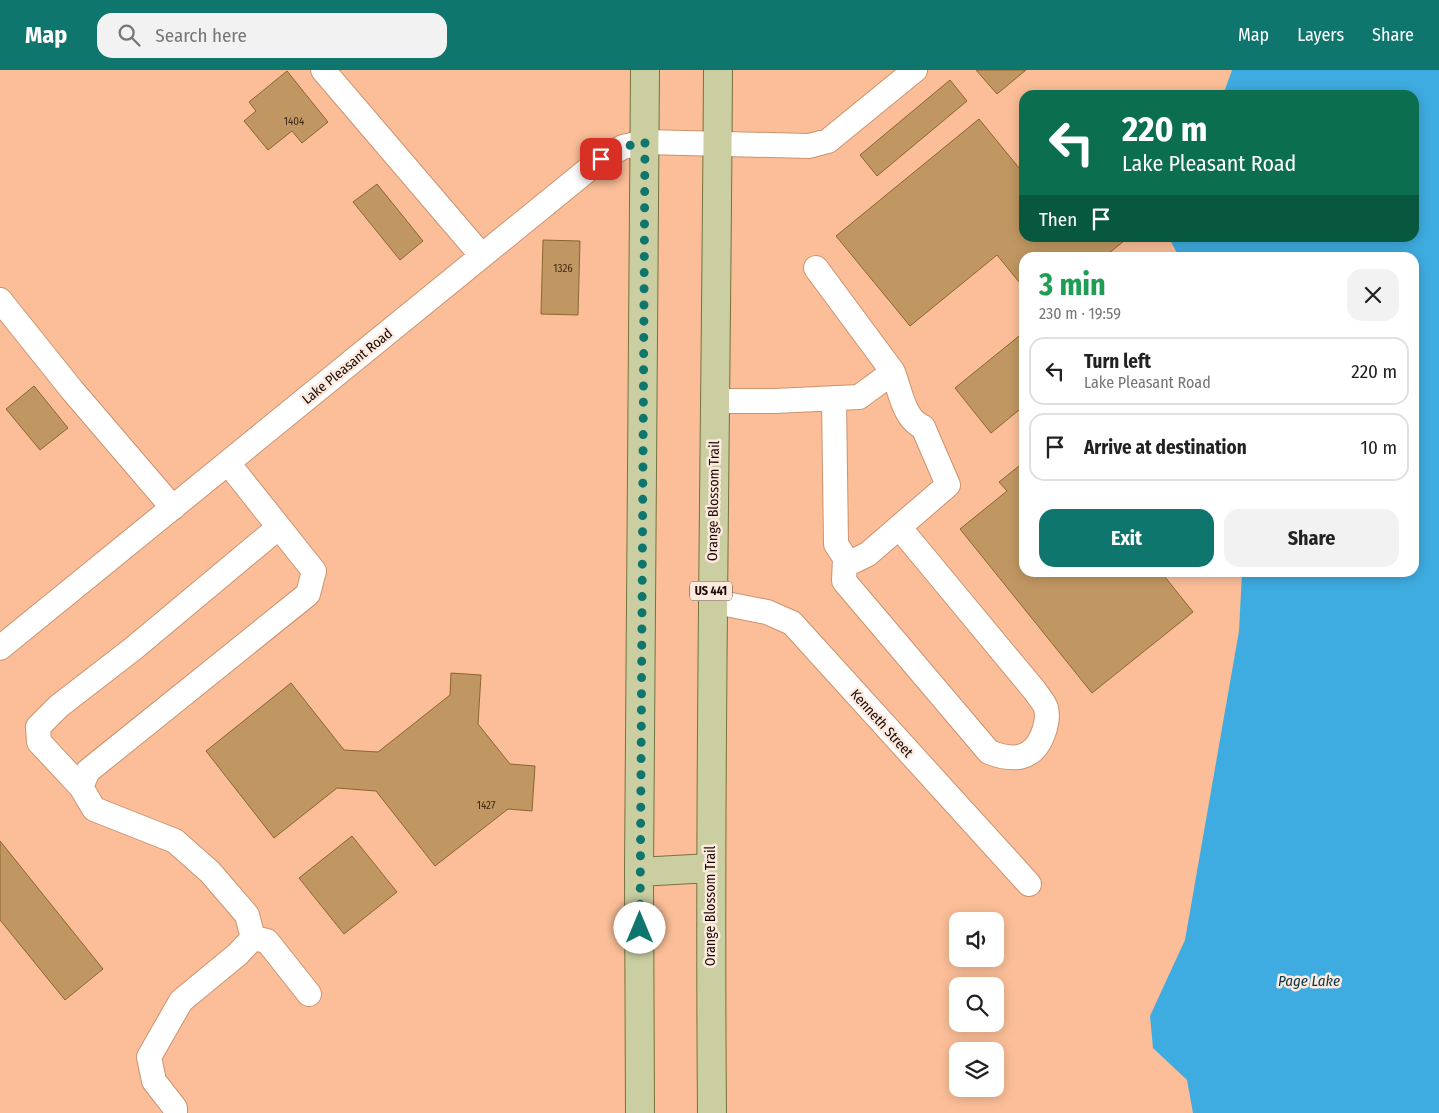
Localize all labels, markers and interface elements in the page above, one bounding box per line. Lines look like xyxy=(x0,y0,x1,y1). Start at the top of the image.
search box xyxy=(97,13,447,58)
text: Map xyxy=(25,21,67,49)
icon: search xyxy=(115,21,143,49)
text: Search here xyxy=(155,24,247,47)
text: Map xyxy=(1238,24,1269,46)
text: Layers xyxy=(1297,24,1344,46)
text: Share xyxy=(1372,24,1414,46)
text: 220 m xyxy=(1122,108,1208,150)
icon: left xyxy=(1039,110,1104,175)
house number: 1404 xyxy=(284,115,305,128)
pin xyxy=(580,138,622,180)
icon: arrive xyxy=(587,145,615,173)
text: Lake Pleasant Road xyxy=(1122,150,1296,177)
icon: arrive xyxy=(1087,205,1115,233)
text: Then xyxy=(1039,208,1077,231)
house number: 1326 xyxy=(553,262,573,275)
text: 3 min xyxy=(1039,267,1106,303)
button: close xyxy=(1347,269,1399,321)
text: 230 m · 19:59 xyxy=(1039,304,1121,323)
street label: Lake Pleasant Road xyxy=(299,325,396,408)
text: Turn left xyxy=(1084,350,1151,373)
icon: left xyxy=(1041,357,1069,385)
text: 220 m xyxy=(1351,360,1397,383)
text: Lake Pleasant Road xyxy=(1084,373,1211,392)
icon: arrive xyxy=(1041,433,1069,461)
text: Arrive at destination xyxy=(1084,436,1247,459)
text: 10 m xyxy=(1361,436,1397,459)
street label: Orange Blossom Trail xyxy=(704,440,723,561)
button: Exit xyxy=(1039,509,1214,567)
button: Share xyxy=(1224,509,1399,567)
road number: US 441 xyxy=(690,582,732,600)
street label: Kenneth Street xyxy=(847,686,917,761)
house number: 1427 xyxy=(477,799,496,812)
street label: Orange Blossom Trail xyxy=(702,845,719,966)
position arrow xyxy=(613,901,665,953)
map controls xyxy=(949,912,1004,1097)
button: sound xyxy=(949,912,1004,967)
water label: Page Lake xyxy=(1278,972,1340,990)
button: search xyxy=(949,977,1004,1032)
button: layers xyxy=(949,1042,1004,1097)

